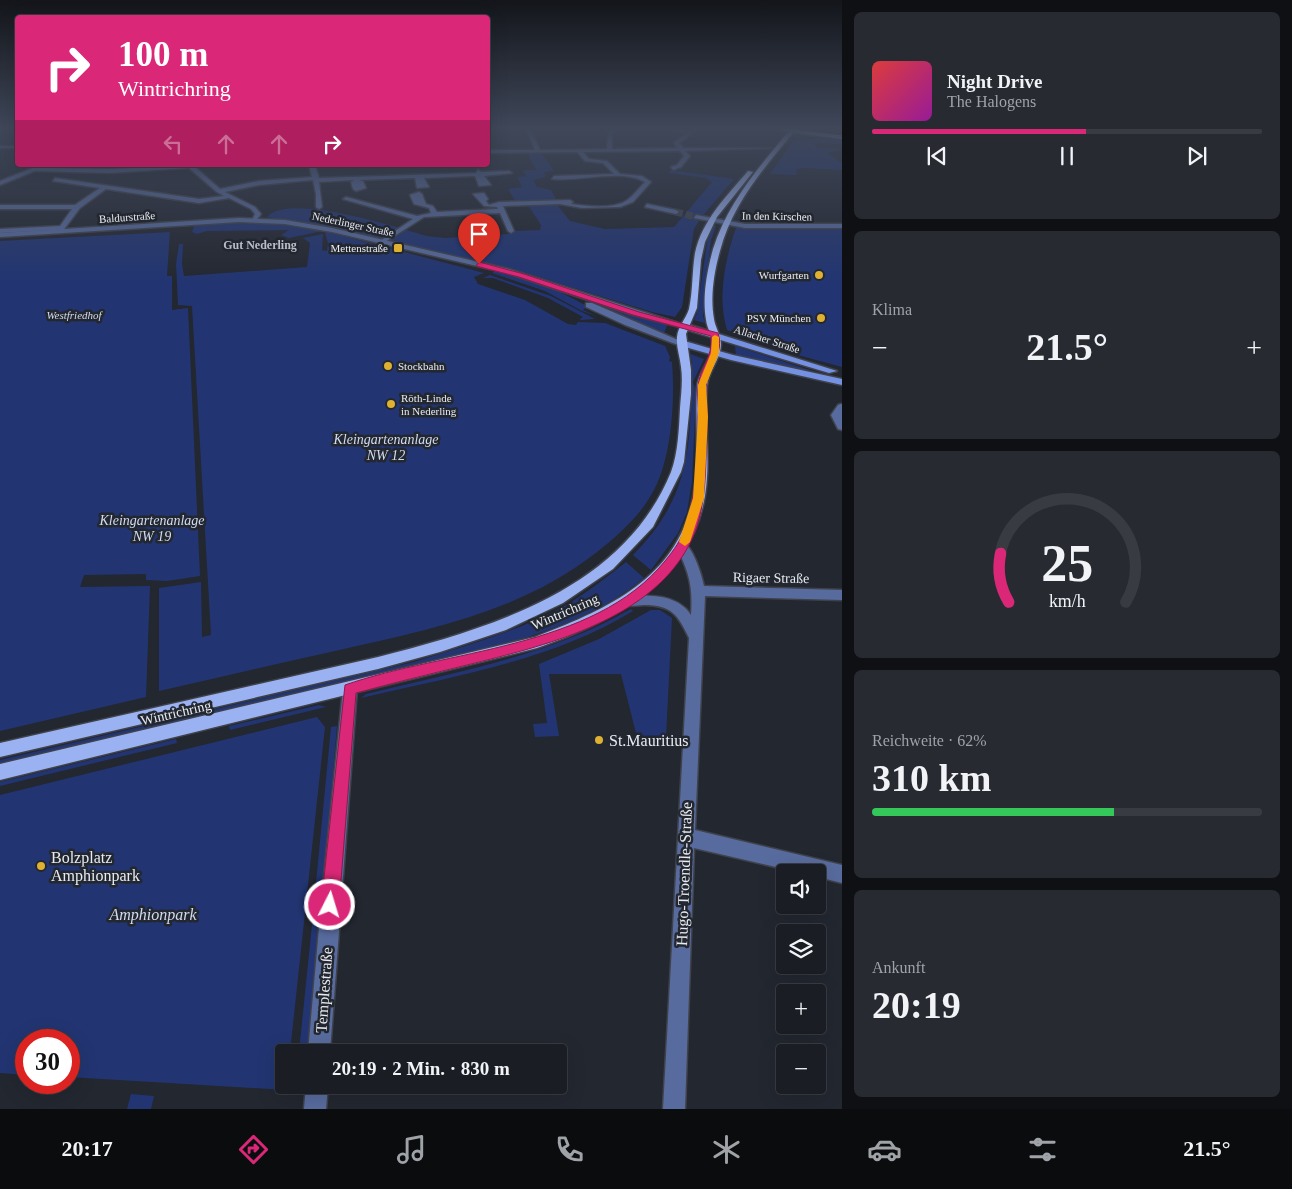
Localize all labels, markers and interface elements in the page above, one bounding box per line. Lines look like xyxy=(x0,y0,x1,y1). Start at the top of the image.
icon: right xyxy=(35,35,100,100)
text: 100 m xyxy=(118,35,208,74)
text: Night Drive xyxy=(947,71,1043,92)
text: Wintrichring xyxy=(118,76,231,101)
text: The Halogens xyxy=(947,93,1036,110)
icon: left xyxy=(159,130,187,158)
icon: ahead xyxy=(212,130,240,158)
icon: ahead xyxy=(265,130,293,158)
icon: right xyxy=(318,130,346,158)
icon: previous xyxy=(923,142,951,170)
icon: pause xyxy=(1053,142,1081,170)
icon: next xyxy=(1183,142,1211,170)
street label: Baldurstraße xyxy=(99,209,156,225)
street label: Nederlinger Straße xyxy=(311,209,395,239)
street label: In den Kirschen xyxy=(742,209,813,223)
pin xyxy=(458,213,500,264)
icon: arrive xyxy=(465,220,493,248)
district label: Gut Nederling xyxy=(223,238,297,252)
place label: Mettenstraße xyxy=(331,242,388,254)
marker: Mettenstraße xyxy=(392,242,404,254)
place label: Wurfgarten xyxy=(759,269,809,281)
marker: Wurfgarten xyxy=(813,269,825,281)
text: Klima xyxy=(872,301,912,318)
park label: Westfriedhof xyxy=(46,309,104,321)
place label: PSV München xyxy=(747,312,811,324)
marker: PSV München xyxy=(815,312,827,324)
street label: Allacher Straße xyxy=(732,323,802,355)
text: 21.5° xyxy=(1026,326,1108,368)
text: − xyxy=(872,332,888,363)
text: + xyxy=(1246,332,1262,363)
marker: Stockbahn xyxy=(382,360,394,372)
place label: Stockbahn xyxy=(398,360,445,372)
place label: Röth-Linde in Nederling xyxy=(401,392,457,417)
marker: Röth-Linde in Nederling xyxy=(385,398,397,410)
park label: Kleingartenanlage NW 12 xyxy=(333,432,439,463)
park label: Kleingartenanlage NW 19 xyxy=(99,513,205,544)
text: 25 xyxy=(1041,535,1093,592)
street label: Rigaer Straße xyxy=(733,570,809,586)
street label: Wintrichring xyxy=(529,591,601,633)
text: km/h xyxy=(1049,591,1085,611)
street label: Wintrichring xyxy=(139,698,213,728)
place label: St.Mauritius xyxy=(609,732,689,749)
text: Reichweite · 62% xyxy=(872,732,987,749)
marker: St.Mauritius xyxy=(593,734,605,746)
text: 310 km xyxy=(872,757,991,799)
street label: Hugo-Troendle-Straße xyxy=(673,802,696,946)
place label: Bolzplatz Amphionpark xyxy=(51,849,140,885)
marker: Bolzplatz Amphionpark xyxy=(35,860,47,872)
map controls xyxy=(776,864,826,1094)
button: sound xyxy=(776,864,826,914)
position arrow xyxy=(303,878,355,930)
park label: Amphionpark xyxy=(108,906,197,924)
button: layers xyxy=(776,924,826,974)
street label: Templestraße xyxy=(313,947,336,1034)
text: Ankunft xyxy=(872,959,925,976)
button: + xyxy=(776,984,826,1034)
text: 20:19 xyxy=(872,984,961,1026)
speed limit sign: 30 xyxy=(15,1029,80,1094)
button: − xyxy=(776,1044,826,1094)
text: 20:19 · 2 Min. · 830 m xyxy=(332,1058,510,1079)
icon: directions xyxy=(236,1132,271,1167)
icon: music xyxy=(394,1132,429,1167)
icon: phone xyxy=(552,1132,587,1167)
icon: climate xyxy=(709,1132,744,1167)
icon: car xyxy=(867,1132,902,1167)
icon: filters xyxy=(1025,1132,1060,1167)
text: 20:17 xyxy=(61,1136,113,1161)
text: 21.5° xyxy=(1183,1136,1230,1161)

